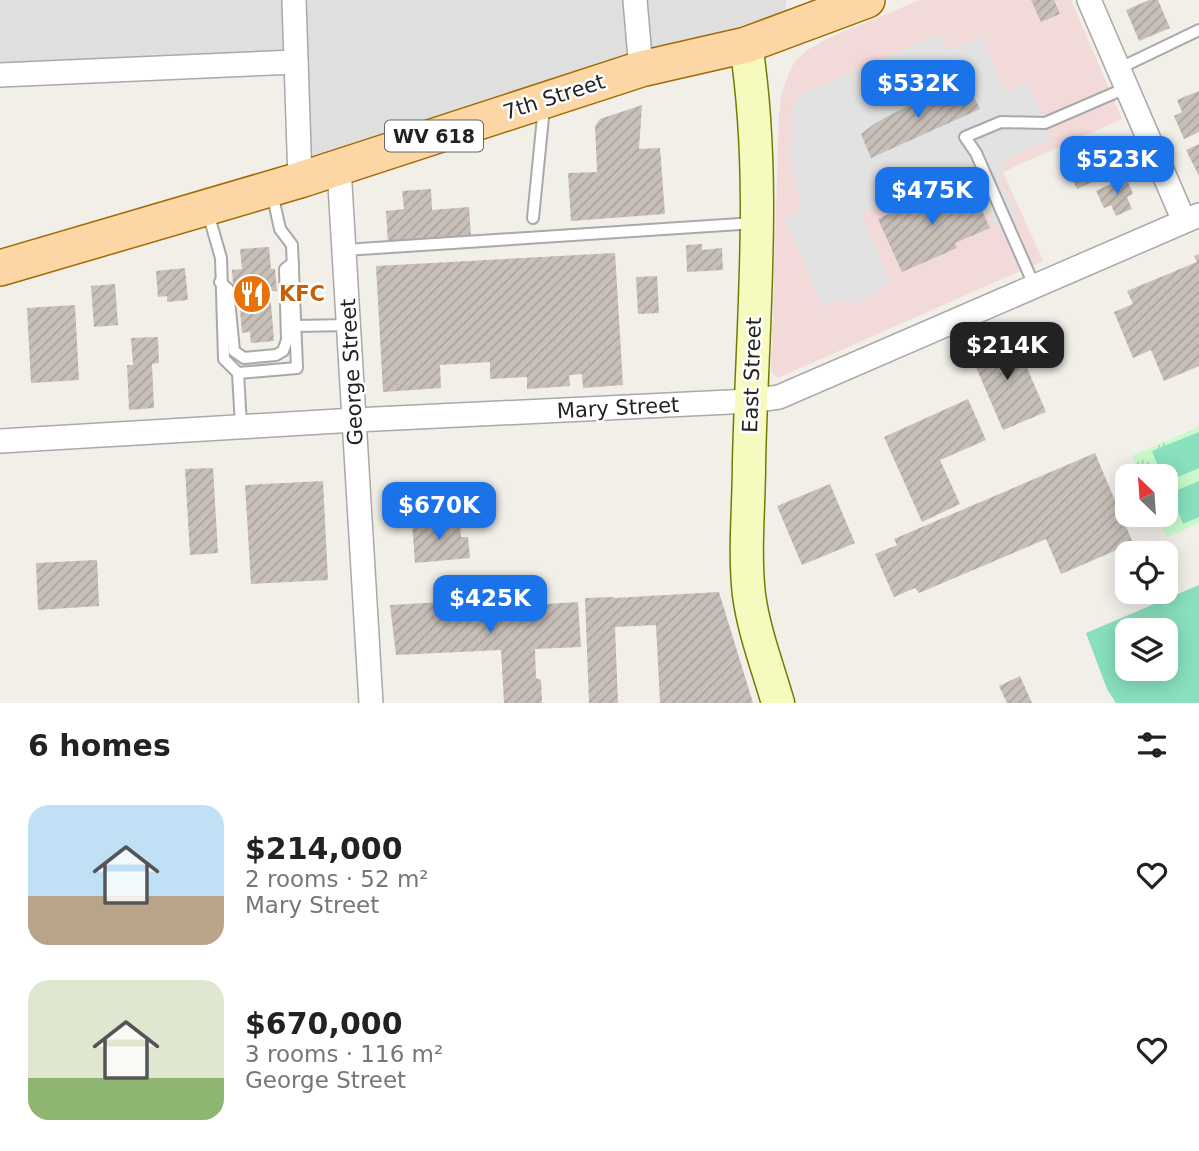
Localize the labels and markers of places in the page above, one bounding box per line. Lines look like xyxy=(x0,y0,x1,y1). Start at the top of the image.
pin: $532K xyxy=(869,60,967,120)
pin: $523K xyxy=(1068,136,1166,196)
pin: $475K xyxy=(883,168,981,227)
restaurant icon: KFC xyxy=(231,273,273,315)
place label: KFC xyxy=(279,282,325,306)
pin: $214K xyxy=(958,322,1056,382)
pin: $670K xyxy=(390,482,488,542)
pin: $425K xyxy=(441,576,539,635)

